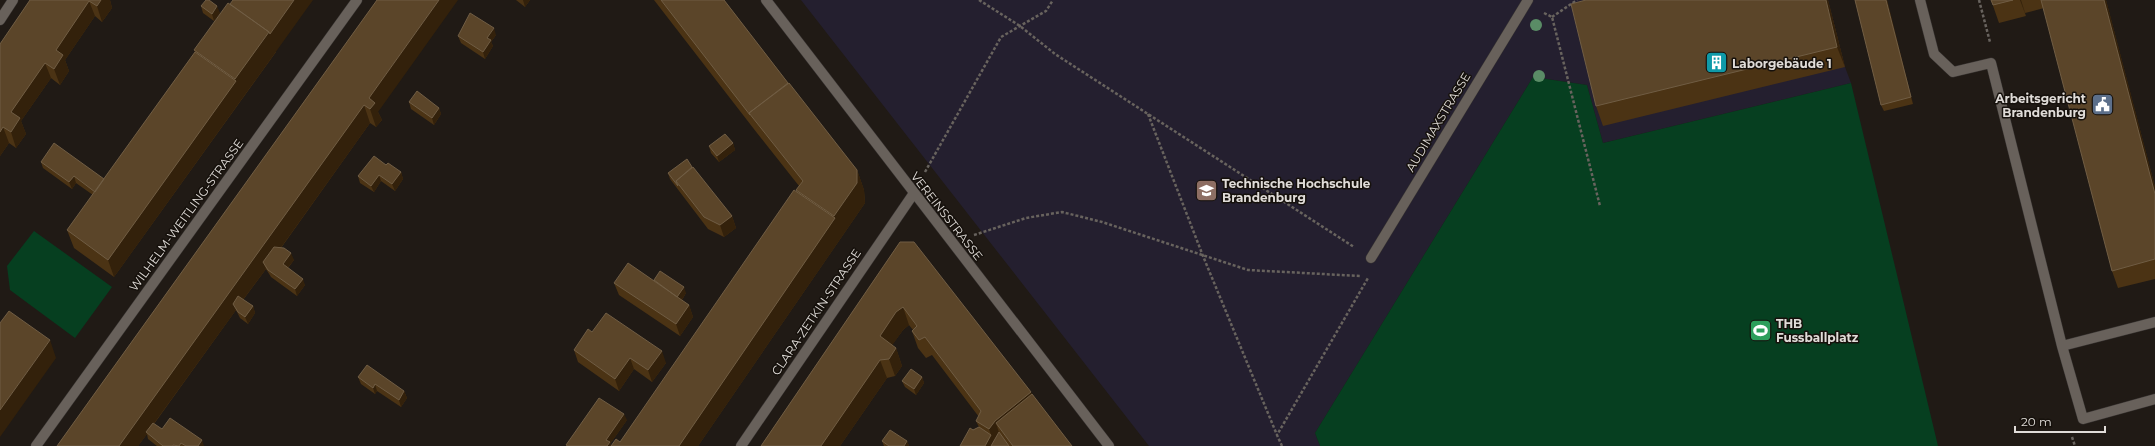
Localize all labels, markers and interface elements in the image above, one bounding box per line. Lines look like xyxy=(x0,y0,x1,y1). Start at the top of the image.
building icon: Laborgebäude 1 xyxy=(1703,50,1729,76)
place label: Laborgebäude 1 xyxy=(1732,56,1832,71)
street label: AUDIMAXSTRASSE xyxy=(1402,70,1474,174)
place label: Arbeitsgericht Brandenburg xyxy=(1994,91,2087,120)
public building icon: Arbeitsgericht Brandenburg xyxy=(2089,92,2115,118)
street label: WILHELM-WEITLING-STRASSE xyxy=(126,136,246,294)
street label: VEREINSSTRASSE xyxy=(908,169,986,263)
place label: Technische Hochschule Brandenburg xyxy=(1222,176,1371,205)
school or university icon: Technische Hochschule Brandenburg xyxy=(1193,177,1219,203)
street label: CLARA-ZETKIN-STRASSE xyxy=(768,246,864,378)
place label: THB Fussballplatz xyxy=(1776,316,1859,345)
sports icon: THB Fussballplatz xyxy=(1747,317,1773,343)
scale bar xyxy=(2015,408,2105,434)
text: 20 m xyxy=(2021,414,2052,429)

